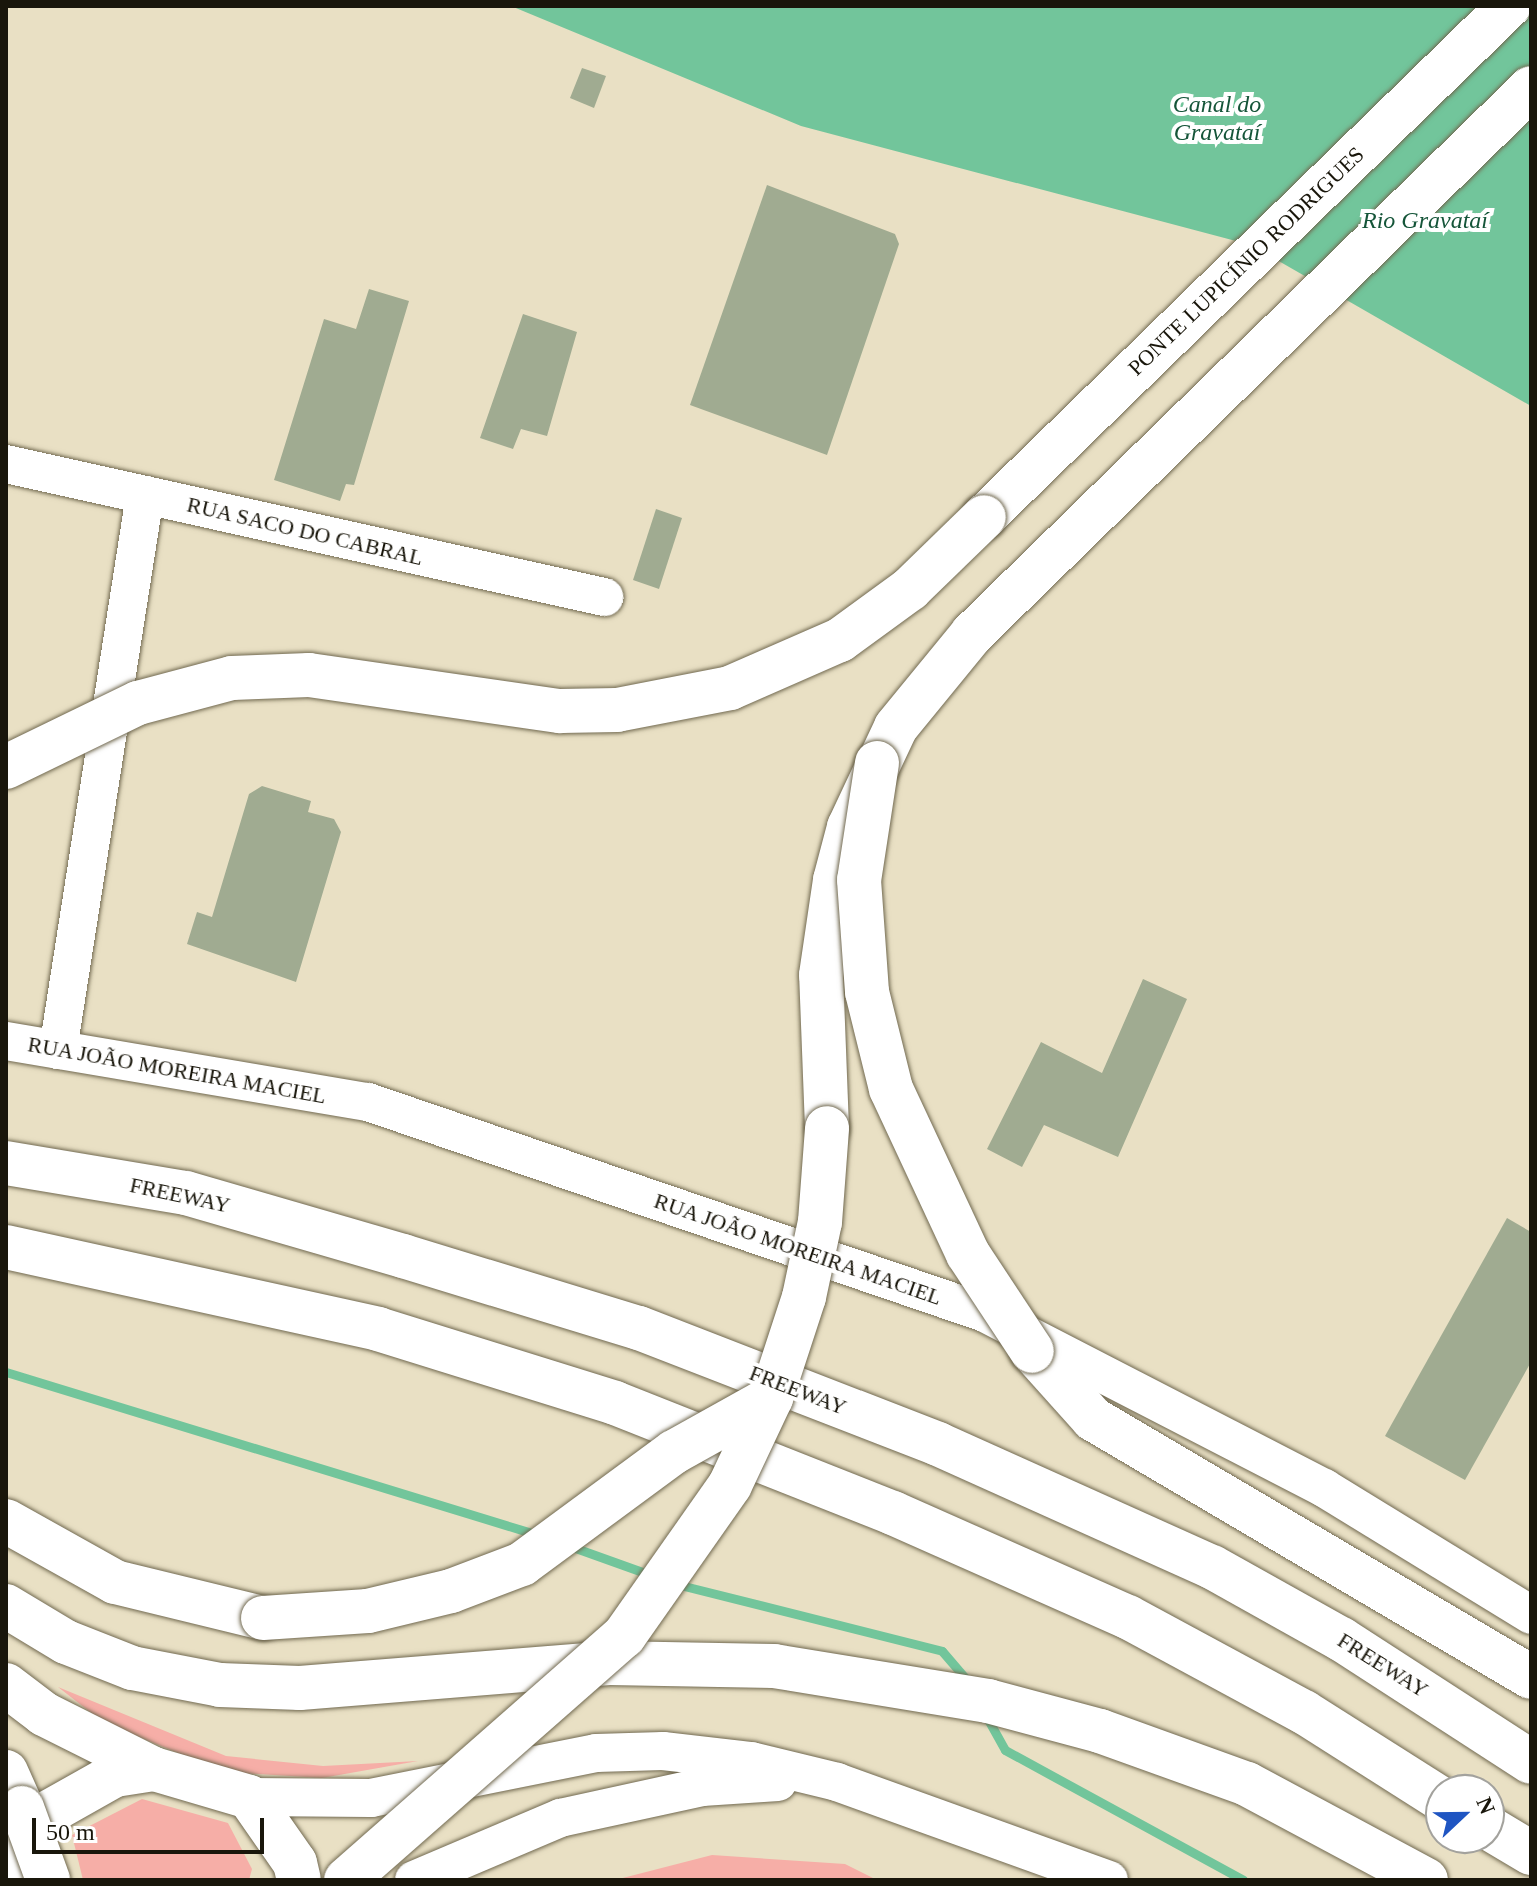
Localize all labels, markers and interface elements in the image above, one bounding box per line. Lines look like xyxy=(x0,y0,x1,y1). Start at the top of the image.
water label: Canal do Gravataí xyxy=(1173,91,1261,147)
street label: PONTE LUPICÍNIO RODRIGUES xyxy=(1123,141,1369,381)
water label: Rio Gravataí xyxy=(1362,207,1488,235)
street label: RUA SACO DO CABRAL xyxy=(184,491,426,571)
street label: RUA JOÃO MOREIRA MACIEL xyxy=(25,1031,329,1109)
street label: FREEWAY xyxy=(127,1171,233,1219)
street label: RUA JOÃO MOREIRA MACIEL xyxy=(650,1187,946,1311)
street label: FREEWAY xyxy=(746,1359,850,1421)
street label: FREEWAY xyxy=(1333,1627,1433,1703)
north arrow xyxy=(1425,1774,1505,1854)
text: N xyxy=(1471,1794,1500,1818)
scale bar xyxy=(36,1802,268,1852)
text: 50 m xyxy=(46,1819,95,1845)

